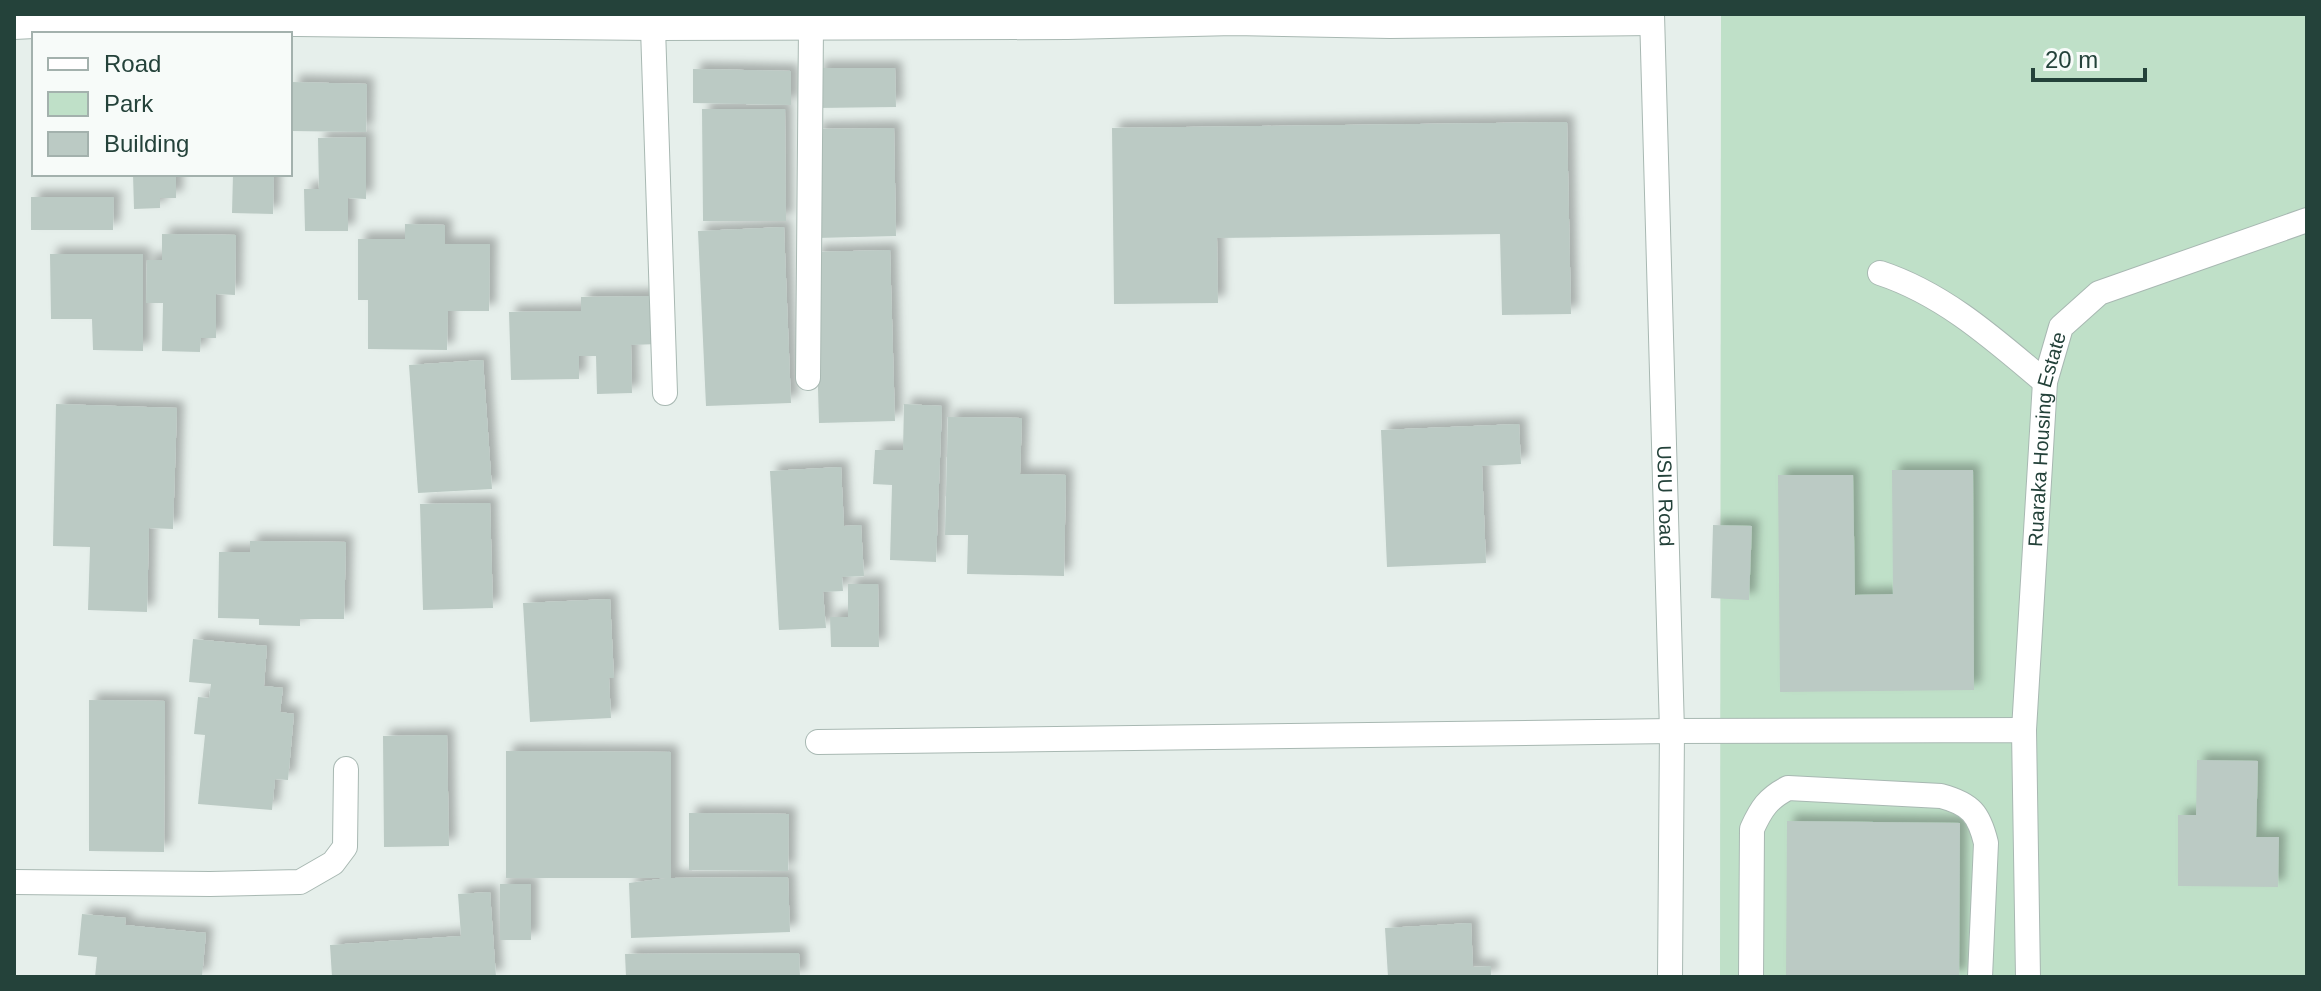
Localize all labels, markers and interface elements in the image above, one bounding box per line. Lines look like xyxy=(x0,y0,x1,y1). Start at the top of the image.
legend xyxy=(32,32,292,176)
scale bar xyxy=(2033,32,2145,82)
text: 20 m xyxy=(2045,46,2098,73)
text: Road xyxy=(104,50,161,77)
text: Park xyxy=(104,90,154,117)
text: Building xyxy=(104,130,189,157)
street label: Ruaraka Housing Estate xyxy=(2024,329,2070,547)
street label: USIU Road xyxy=(1653,445,1678,547)

